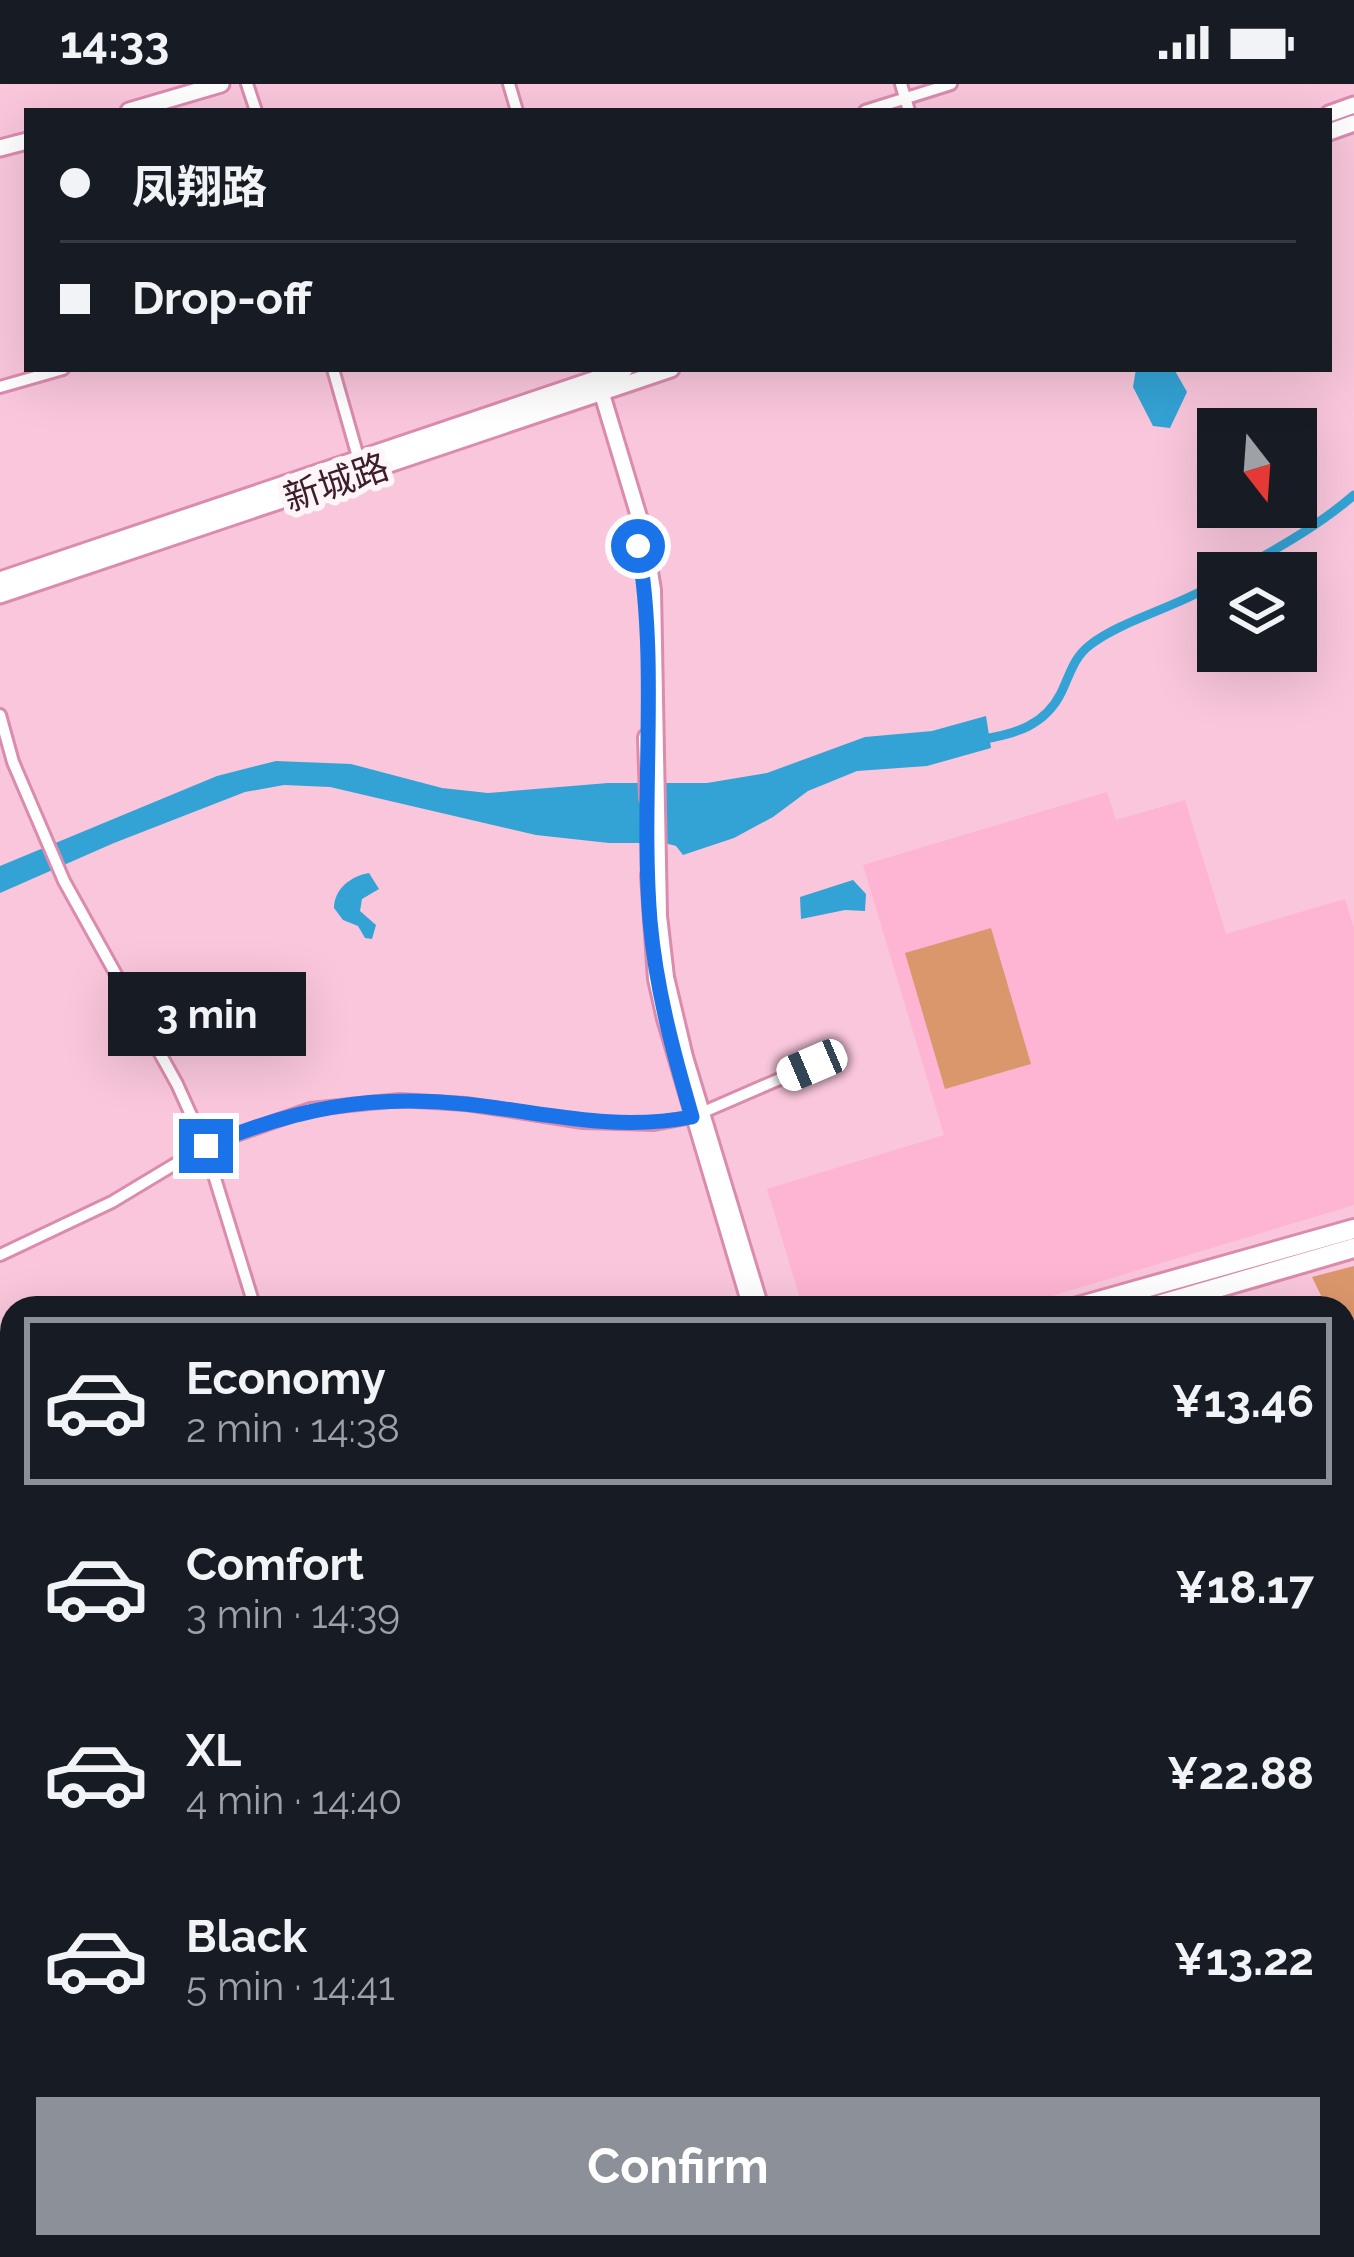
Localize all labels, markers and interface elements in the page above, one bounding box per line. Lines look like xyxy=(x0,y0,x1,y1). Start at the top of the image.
text: 14:33 xyxy=(60,16,169,69)
text: 凤翔路 xyxy=(132,161,267,214)
text: Drop-off xyxy=(132,272,312,325)
north arrow xyxy=(1197,408,1317,528)
map controls xyxy=(1197,408,1317,672)
street label: 新城路 xyxy=(278,445,394,519)
route start xyxy=(611,519,665,573)
button: layers xyxy=(1197,552,1317,672)
callout: 3 min xyxy=(107,972,305,1056)
text: 3 min xyxy=(157,991,257,1037)
car xyxy=(772,1034,852,1096)
route end xyxy=(179,1119,233,1173)
icon: car xyxy=(42,1347,150,1455)
text: Economy xyxy=(186,1352,386,1405)
text: ¥13.46 xyxy=(1171,1375,1314,1428)
text: 2 min · 14:38 xyxy=(186,1405,400,1451)
icon: car xyxy=(42,1533,150,1641)
text: Comfort xyxy=(186,1538,364,1591)
text: ¥18.17 xyxy=(1175,1561,1314,1614)
text: 3 min · 14:39 xyxy=(186,1591,400,1637)
icon: car xyxy=(42,1719,150,1827)
text: XL xyxy=(186,1724,241,1777)
text: ¥22.88 xyxy=(1167,1747,1314,1800)
text: 4 min · 14:40 xyxy=(186,1777,402,1823)
icon: car xyxy=(42,1905,150,2013)
text: Black xyxy=(186,1910,307,1963)
text: ¥13.22 xyxy=(1174,1933,1314,1986)
text: 5 min · 14:41 xyxy=(186,1963,395,2009)
button: Confirm xyxy=(36,2097,1320,2235)

